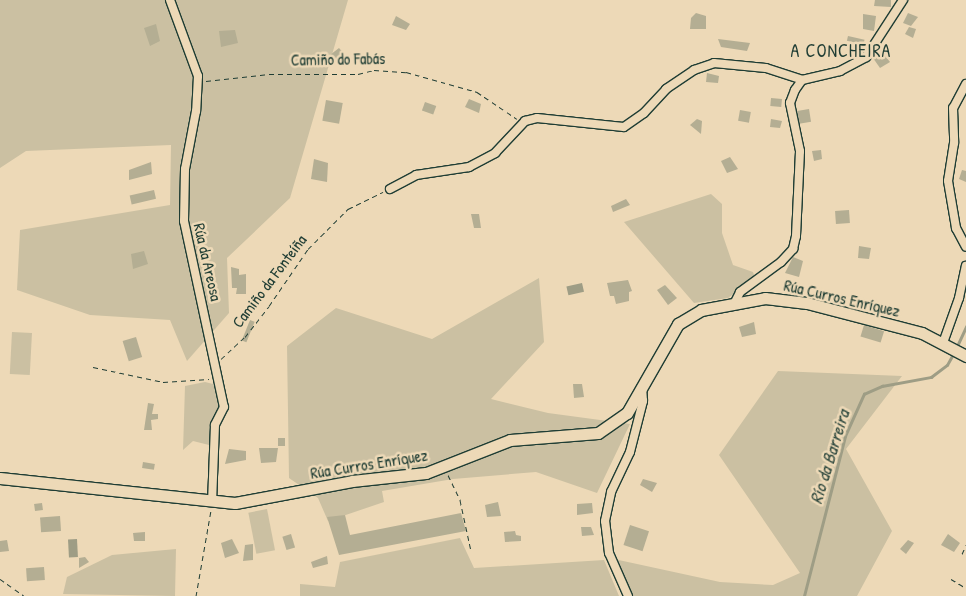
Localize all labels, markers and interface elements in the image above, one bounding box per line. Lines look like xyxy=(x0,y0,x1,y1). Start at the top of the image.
district label: A CONCHEIRA xyxy=(789,40,893,62)
street label: Camiño do Fabás xyxy=(291,49,385,69)
street label: Rúa da Areosa xyxy=(190,221,226,303)
street label: Camiño da Fonteíña xyxy=(228,231,310,331)
street label: Rúa Curros Enríquez xyxy=(782,275,902,321)
water label: Río da Barreira xyxy=(805,407,855,507)
street label: Rúa Curros Enríquez xyxy=(309,445,429,483)

